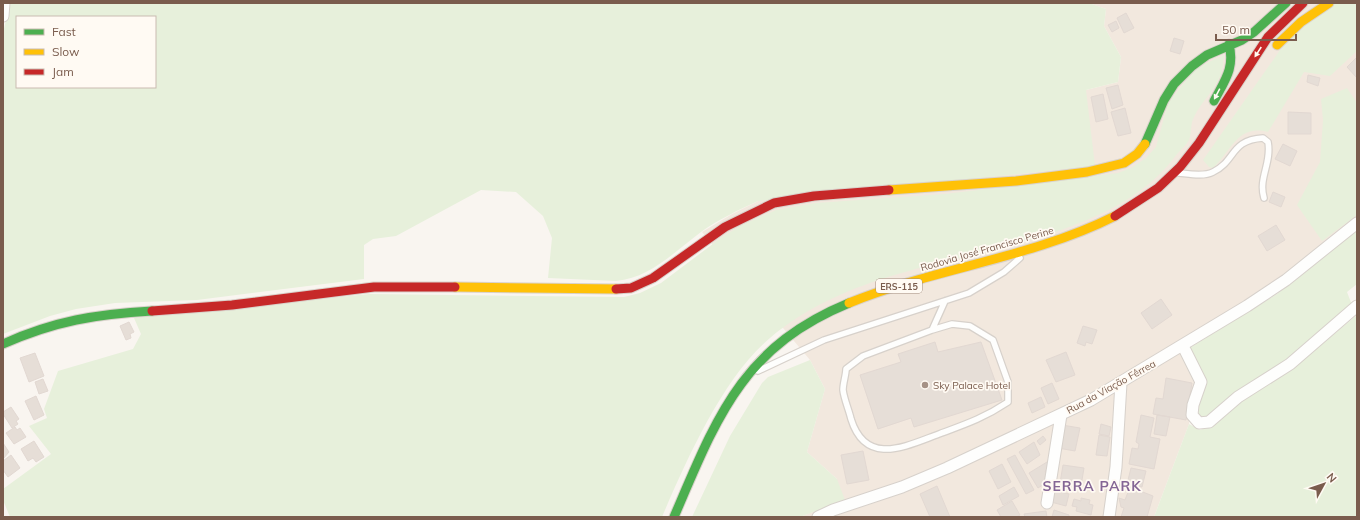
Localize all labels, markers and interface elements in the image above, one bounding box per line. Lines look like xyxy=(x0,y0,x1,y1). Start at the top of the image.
legend xyxy=(16,16,156,88)
scale bar xyxy=(1216,16,1296,42)
text: 50 m xyxy=(1222,22,1250,37)
text: Fast xyxy=(52,24,76,39)
text: Slow xyxy=(52,44,80,59)
one-way arrow xyxy=(1254,47,1262,57)
text: Jam xyxy=(52,64,74,79)
one-way arrow xyxy=(1214,88,1221,100)
street label: Rodovia José Francisco Perine xyxy=(919,224,1055,274)
road number: ERS-115 xyxy=(876,279,922,293)
street label: Rua da Viação Fêrrea xyxy=(1064,357,1158,417)
place label: Sky Palace Hotel xyxy=(933,379,1010,392)
marker: Sky Palace Hotel xyxy=(920,380,930,390)
north arrow xyxy=(1304,464,1344,504)
text: N xyxy=(1324,470,1340,485)
district label: SERRA PARK xyxy=(1042,477,1142,495)

